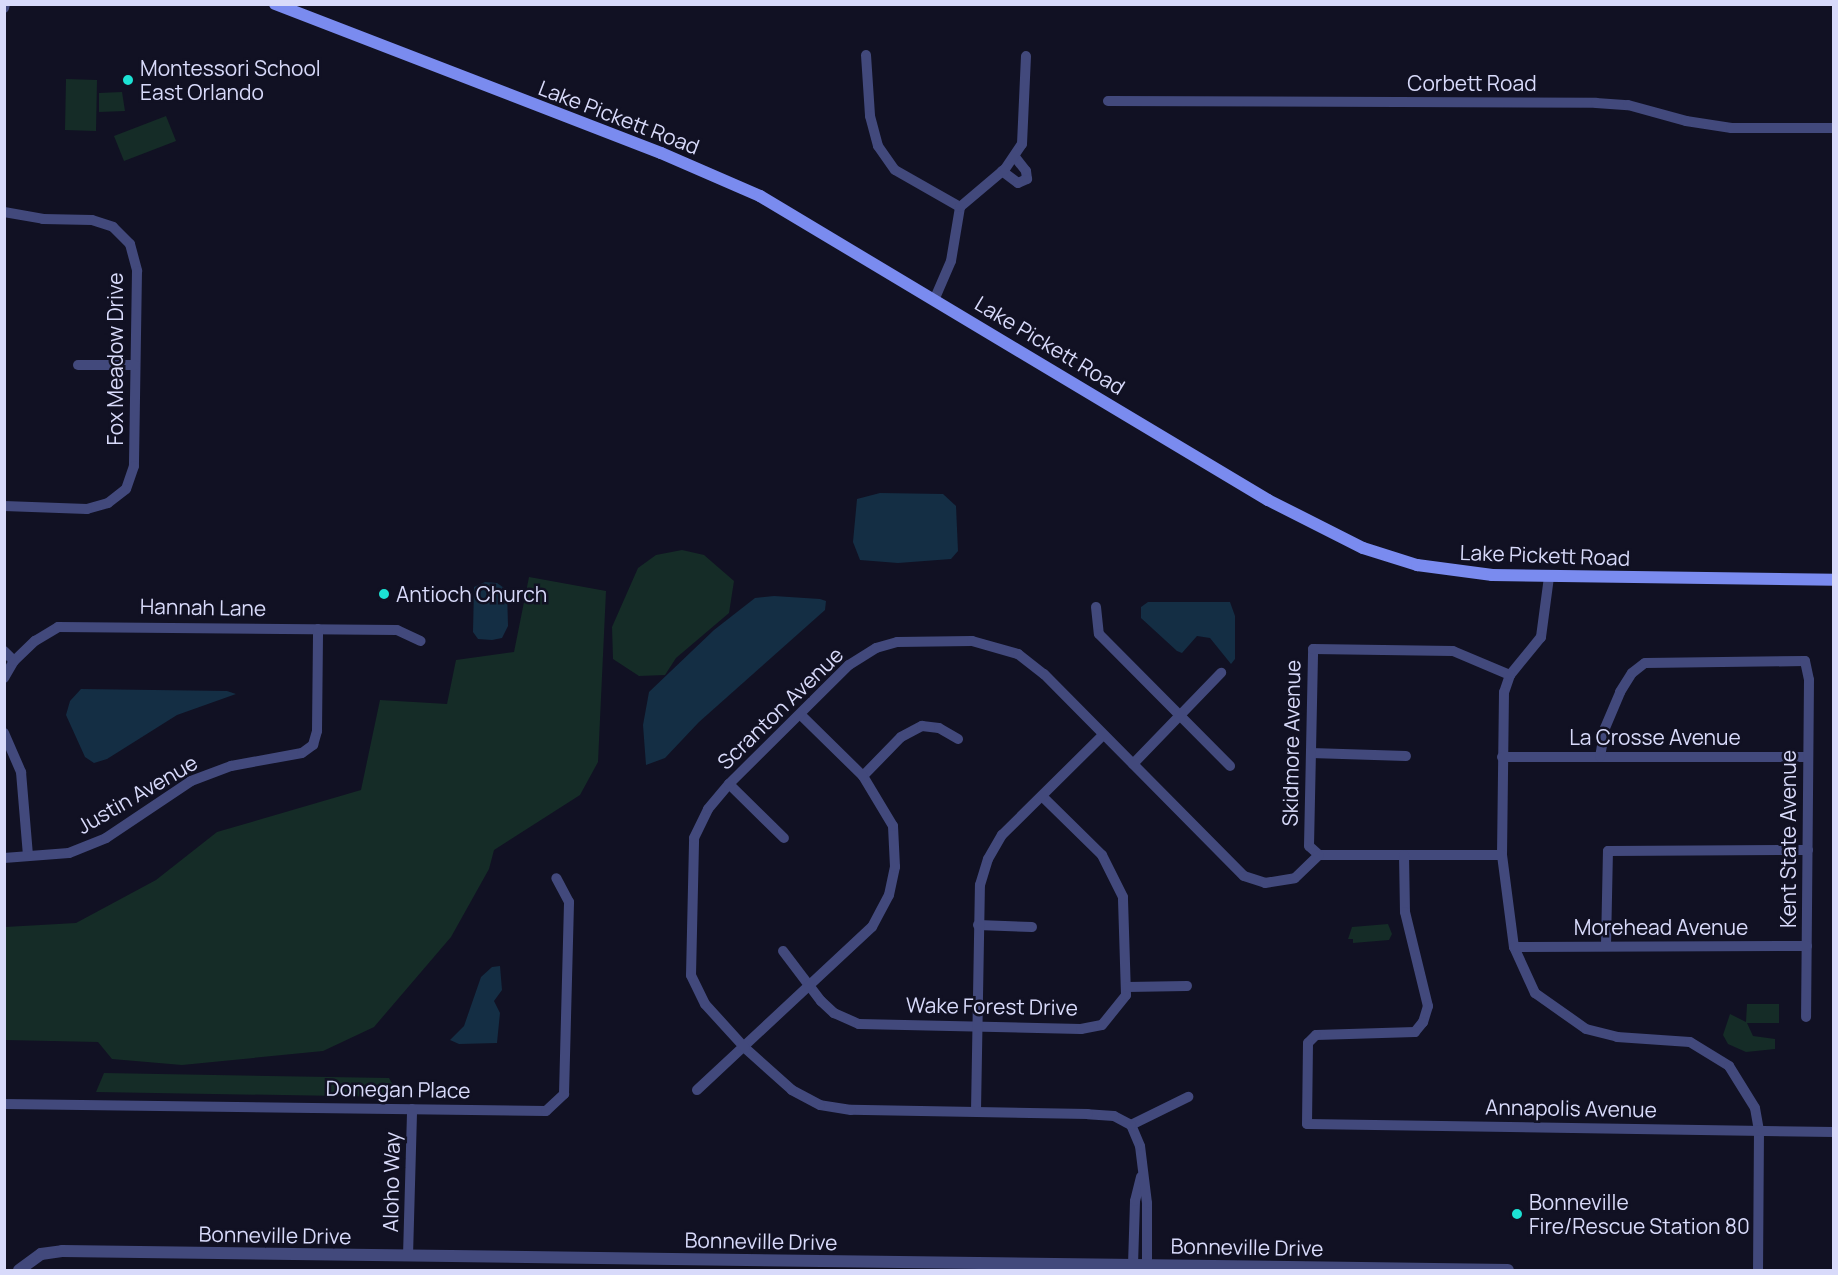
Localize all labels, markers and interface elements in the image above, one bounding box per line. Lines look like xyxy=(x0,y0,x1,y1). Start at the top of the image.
place label: Montessori School East Orlando xyxy=(140,55,321,105)
street label: Corbett Road xyxy=(1407,70,1537,96)
marker: Montessori School East Orlando xyxy=(121,73,135,87)
street label: Lake Pickett Road xyxy=(535,75,703,159)
street label: Fox Meadow Drive xyxy=(102,273,128,445)
street label: Lake Pickett Road xyxy=(971,290,1129,400)
street label: Lake Pickett Road xyxy=(1459,539,1631,571)
place label: Antioch Church xyxy=(396,581,547,607)
marker: Antioch Church xyxy=(377,587,391,601)
street label: Hannah Lane xyxy=(140,593,266,621)
street label: Scranton Avenue xyxy=(712,642,848,774)
street label: Skidmore Avenue xyxy=(1277,659,1305,827)
street label: La Crosse Avenue xyxy=(1569,724,1741,750)
street label: Justin Avenue xyxy=(72,749,202,839)
street label: Kent State Avenue xyxy=(1775,750,1801,928)
street label: Morehead Avenue xyxy=(1574,914,1748,940)
street label: Wake Forest Drive xyxy=(906,992,1078,1020)
street label: Donegan Place xyxy=(325,1075,471,1103)
street label: Annapolis Avenue xyxy=(1485,1094,1657,1122)
street label: Aloho Way xyxy=(378,1132,404,1232)
place label: Bonneville Fire/Rescue Station 80 xyxy=(1529,1189,1750,1239)
marker: Bonneville Fire/Rescue Station 80 xyxy=(1510,1207,1524,1221)
street label: Bonneville Drive xyxy=(198,1221,352,1249)
street label: Bonneville Drive xyxy=(684,1227,838,1255)
street label: Bonneville Drive xyxy=(1170,1233,1324,1261)

